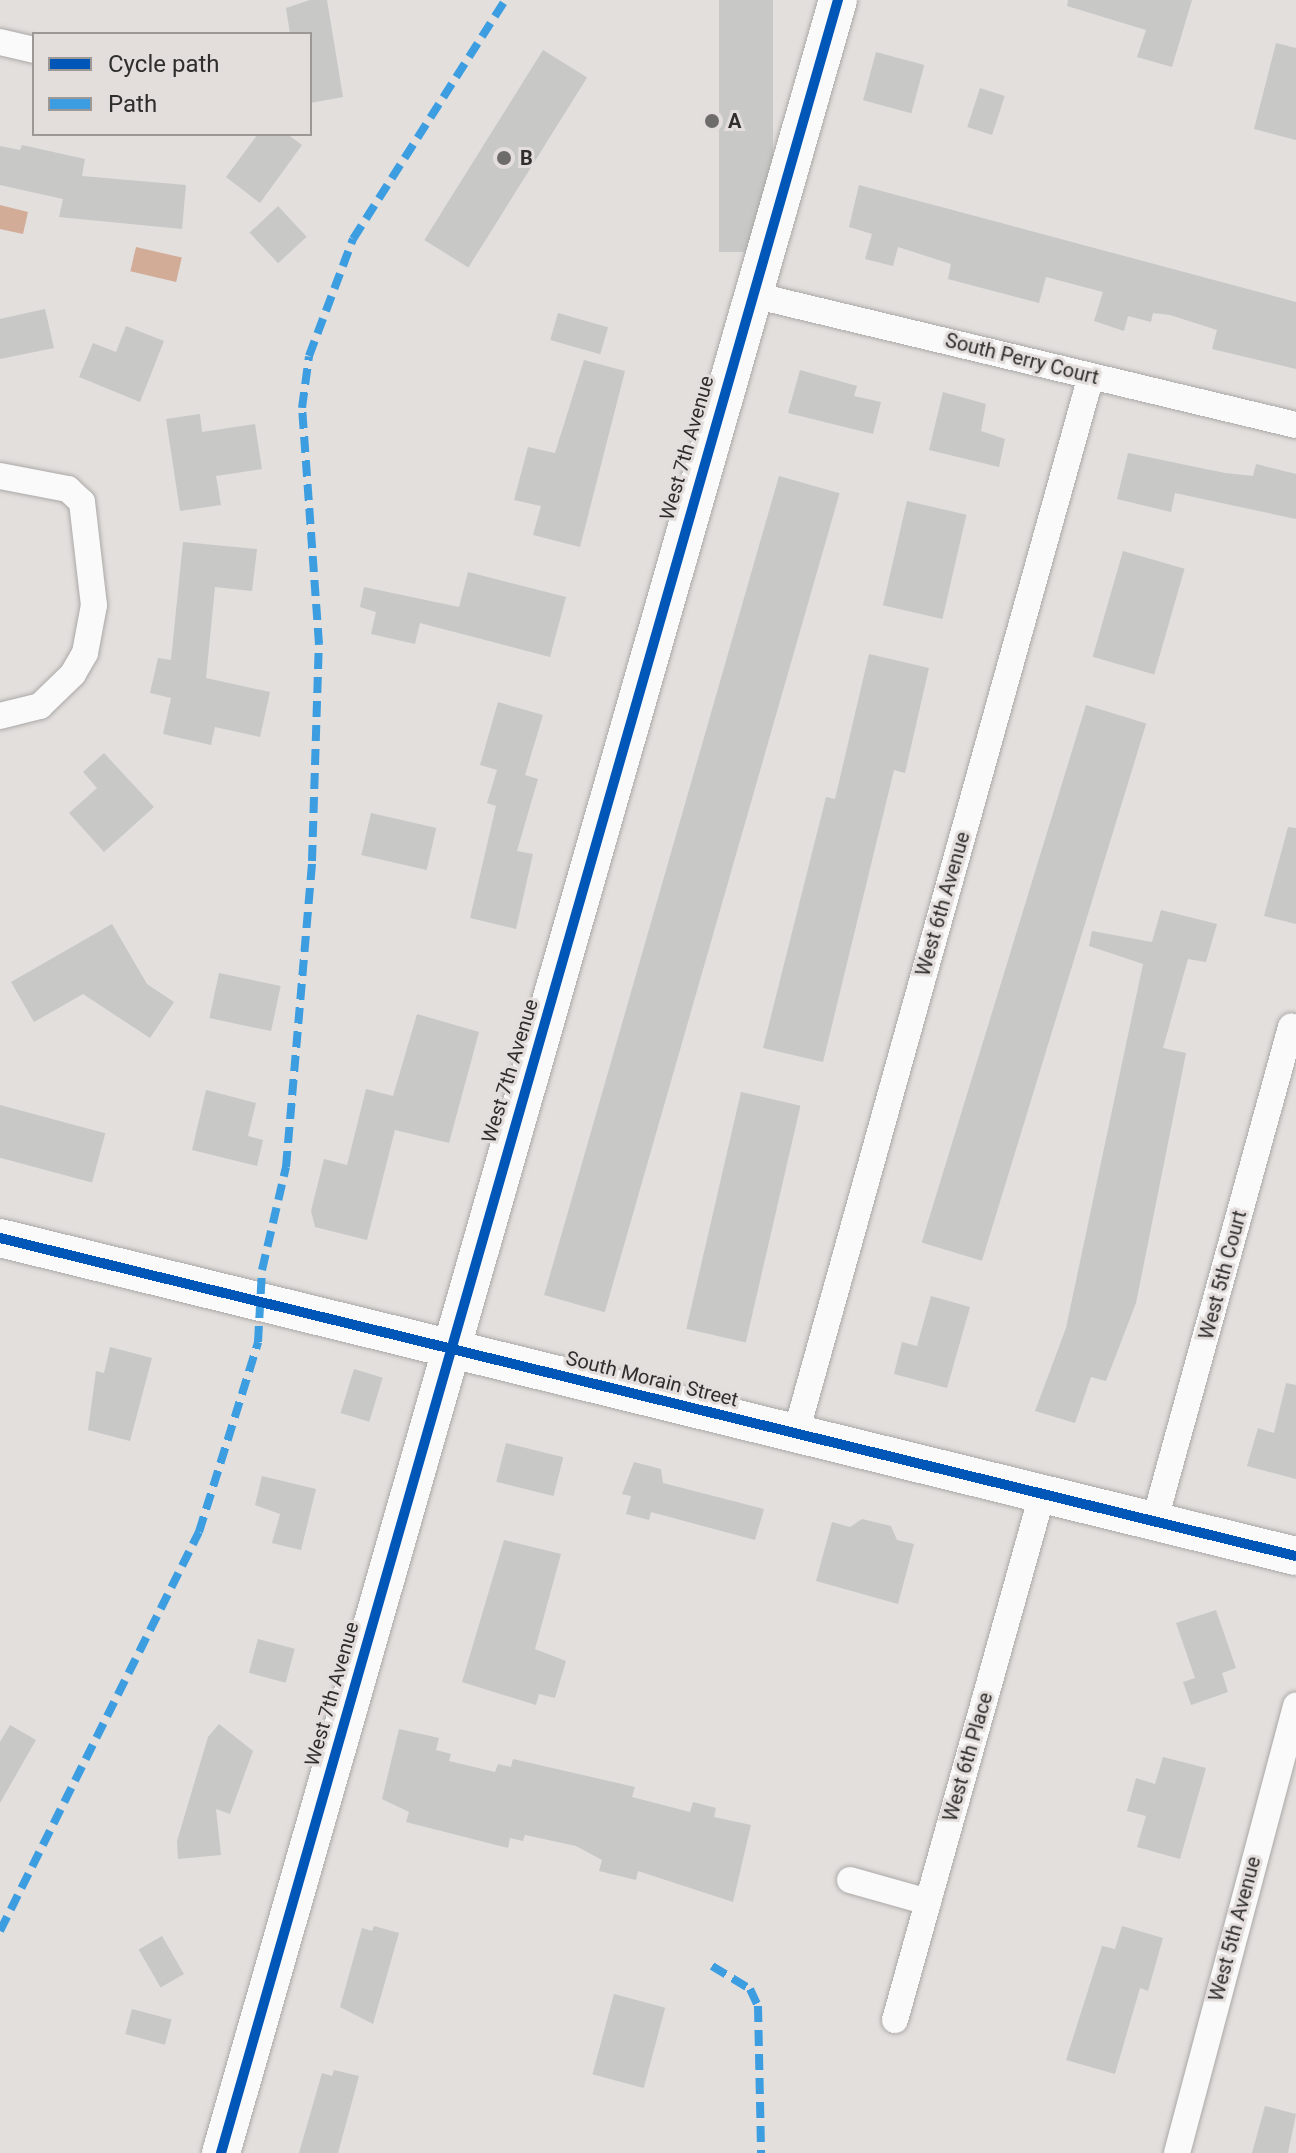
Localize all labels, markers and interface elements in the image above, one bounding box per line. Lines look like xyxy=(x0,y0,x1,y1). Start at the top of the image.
legend xyxy=(32,32,312,136)
text: Cycle path xyxy=(108,50,220,78)
text: Path xyxy=(108,90,157,118)
place label: A xyxy=(728,109,741,133)
marker: A xyxy=(703,112,721,130)
place label: B xyxy=(520,146,533,170)
marker: B xyxy=(495,149,513,167)
street label: South Perry Court xyxy=(943,328,1101,390)
street label: West 7th Avenue xyxy=(655,373,719,523)
street label: West 6th Avenue xyxy=(911,829,975,979)
street label: West 7th Avenue xyxy=(477,996,543,1146)
street label: West 5th Court xyxy=(1194,1208,1252,1342)
street label: South Morain Street xyxy=(563,1346,741,1412)
street label: West 7th Avenue xyxy=(300,1619,364,1769)
street label: West 6th Place xyxy=(938,1690,998,1824)
street label: West 5th Avenue xyxy=(1204,1854,1266,2004)

